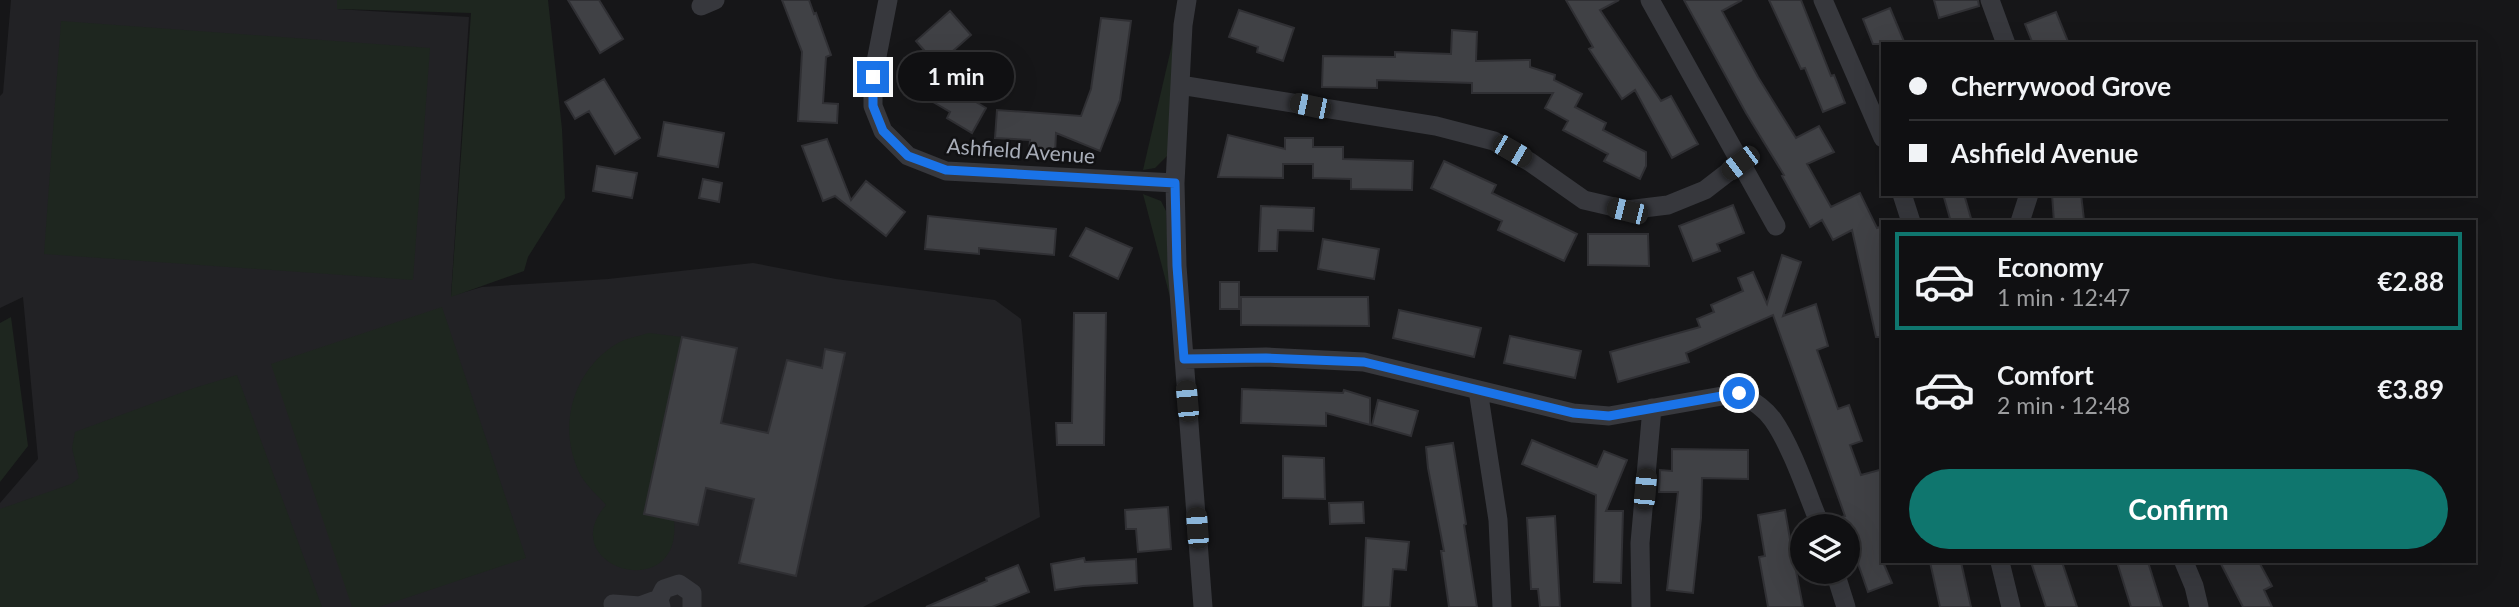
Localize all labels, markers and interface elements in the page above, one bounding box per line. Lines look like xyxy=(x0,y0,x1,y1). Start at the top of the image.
callout: 1 min xyxy=(898,52,1013,102)
route end xyxy=(857,61,889,93)
text: 1 min xyxy=(927,62,985,90)
text: Cherrywood Grove xyxy=(1951,70,2171,102)
car xyxy=(1288,91,1333,121)
car xyxy=(1489,131,1536,171)
street label: Ashfield Avenue xyxy=(946,132,1096,168)
text: Ashfield Avenue xyxy=(1951,137,2138,169)
car xyxy=(1717,142,1764,184)
car xyxy=(1605,196,1650,226)
icon: car xyxy=(1913,250,1976,313)
text: Economy xyxy=(1997,251,2103,283)
text: €2.88 xyxy=(2378,265,2444,297)
text: 1 min · 12:47 xyxy=(1997,283,2130,311)
icon: car xyxy=(1913,358,1976,421)
text: Comfort xyxy=(1997,359,2094,391)
text: €3.89 xyxy=(2378,373,2444,405)
route start xyxy=(1723,377,1755,409)
car xyxy=(1175,379,1200,423)
text: 2 min · 12:48 xyxy=(1997,391,2130,419)
car xyxy=(1633,467,1658,511)
button: Confirm xyxy=(1909,469,2448,549)
car xyxy=(1186,506,1209,550)
map controls xyxy=(1790,514,1860,584)
button: layers xyxy=(1790,514,1860,584)

